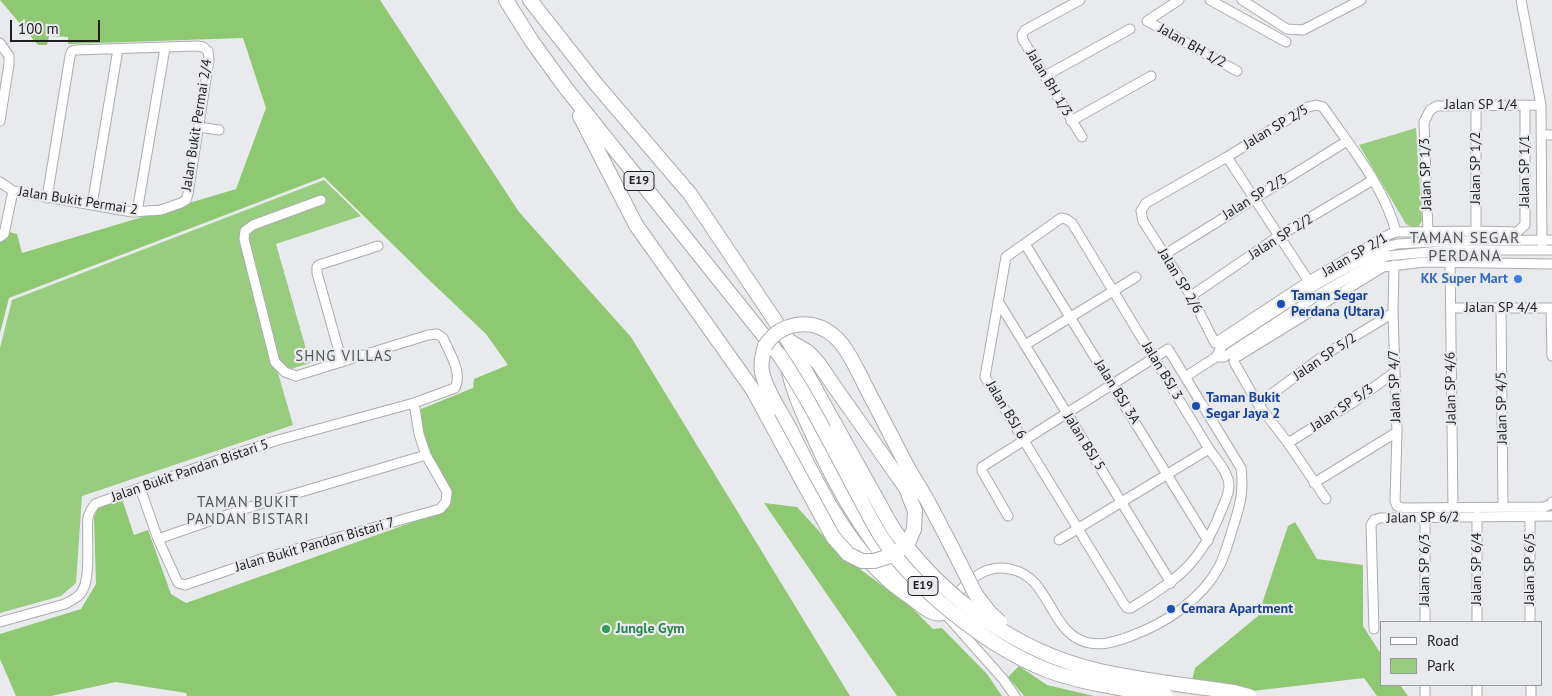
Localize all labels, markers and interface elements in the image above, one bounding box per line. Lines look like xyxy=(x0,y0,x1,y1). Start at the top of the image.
scale bar xyxy=(12,10,102,42)
text: 100 m xyxy=(18,19,59,38)
street label: Jalan BH 1/2 xyxy=(1155,20,1229,72)
street label: Jalan BH 1/3 xyxy=(1022,47,1076,119)
street label: Jalan Bukit Permai 2/4 xyxy=(178,58,216,192)
street label: Jalan SP 1/4 xyxy=(1445,97,1517,113)
street label: Jalan SP 2/5 xyxy=(1241,101,1311,153)
street label: Jalan SP 1/2 xyxy=(1468,132,1484,204)
street label: Jalan SP 1/1 xyxy=(1517,135,1533,207)
street label: Jalan SP 1/3 xyxy=(1416,137,1436,211)
street label: Jalan SP 2/3 xyxy=(1220,171,1290,223)
road number: E19 xyxy=(624,172,654,190)
street label: Jalan Bukit Permai 2 xyxy=(17,183,139,219)
street label: Jalan SP 2/2 xyxy=(1246,211,1316,263)
district label: TAMAN SEGAR PERDANA xyxy=(1408,228,1522,266)
street label: Jalan SP 2/1 xyxy=(1319,230,1391,280)
street label: Jalan SP 2/6 xyxy=(1154,246,1206,316)
place label: KK Super Mart xyxy=(1421,271,1508,287)
marker: KK Super Mart xyxy=(1512,273,1524,285)
place label: Taman Segar Perdana (Utara) xyxy=(1291,288,1385,321)
marker: Taman Segar Perdana (Utara) xyxy=(1275,298,1287,310)
street label: Jalan SP 4/4 xyxy=(1465,300,1537,316)
street label: Jalan SP 5/2 xyxy=(1290,330,1360,384)
street label: Jalan BSJ 3 xyxy=(1138,339,1186,403)
district label: SHNG VILLAS xyxy=(294,348,394,366)
street label: Jalan SP 4/7 xyxy=(1385,349,1405,423)
street label: Jalan SP 4/6 xyxy=(1442,352,1460,424)
street label: Jalan BSJ 3A xyxy=(1091,357,1143,427)
street label: Jalan SP 4/5 xyxy=(1493,372,1511,444)
street label: Jalan BSJ 6 xyxy=(982,378,1030,442)
street label: Jalan SP 5/3 xyxy=(1307,381,1377,435)
place label: Taman Bukit Segar Jaya 2 xyxy=(1206,390,1280,422)
marker: Taman Bukit Segar Jaya 2 xyxy=(1190,400,1202,412)
street label: Jalan BSJ 5 xyxy=(1060,410,1108,474)
street label: Jalan Bukit Pandan Bistari 5 xyxy=(109,436,271,506)
district label: TAMAN BUKIT PANDAN BISTARI xyxy=(185,494,311,529)
street label: Jalan SP 6/2 xyxy=(1387,509,1459,527)
street label: Jalan Bukit Pandan Bistari 7 xyxy=(233,514,397,576)
street label: Jalan SP 6/4 xyxy=(1469,533,1485,605)
street label: Jalan SP 6/5 xyxy=(1522,533,1538,605)
street label: Jalan SP 6/3 xyxy=(1417,534,1433,606)
road number: E19 xyxy=(908,576,938,596)
place label: Cemara Apartment xyxy=(1181,601,1293,617)
marker: Cemara Apartment xyxy=(1165,603,1177,615)
place label: Jungle Gym xyxy=(616,621,685,637)
legend xyxy=(1380,621,1542,686)
marker: Jungle Gym xyxy=(600,623,612,635)
text: Road xyxy=(1427,631,1459,650)
text: Park xyxy=(1427,656,1455,675)

